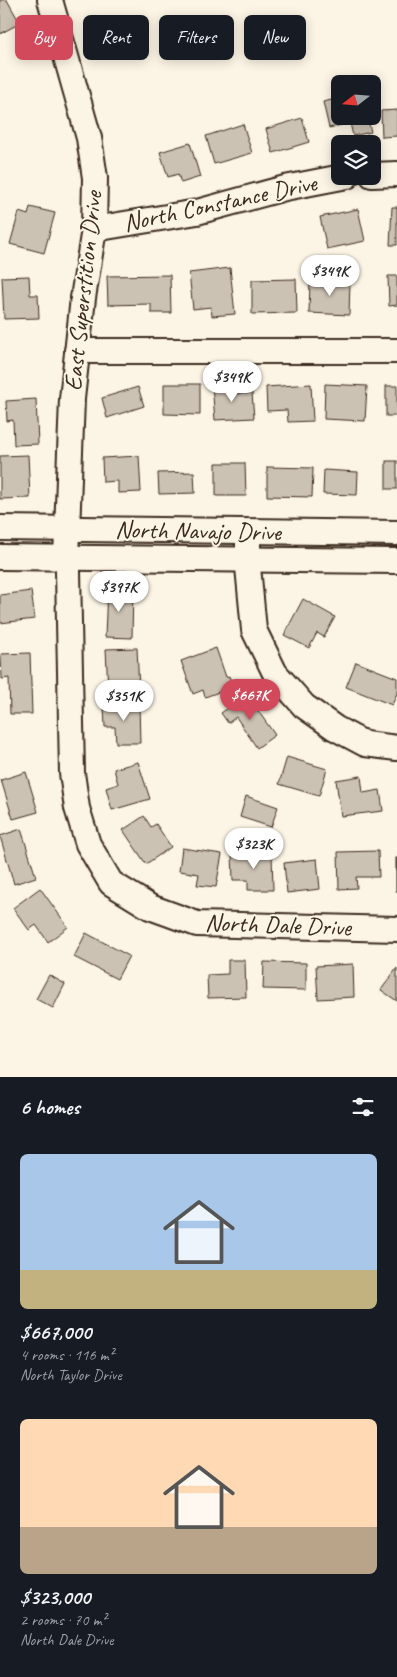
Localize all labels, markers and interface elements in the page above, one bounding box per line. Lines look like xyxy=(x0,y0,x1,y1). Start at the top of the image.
chip: Buy xyxy=(15,15,73,60)
chip: Rent xyxy=(83,15,149,60)
chip: Filters xyxy=(159,15,234,60)
chip: New xyxy=(244,15,306,60)
north arrow xyxy=(331,75,381,125)
map controls xyxy=(331,75,381,185)
button: layers xyxy=(331,135,381,185)
street label: North Constance Drive xyxy=(121,167,321,239)
street label: East Superstition Drive xyxy=(57,188,110,392)
pin: $349K xyxy=(295,254,365,297)
text: $349K xyxy=(312,261,348,281)
pin: $349K xyxy=(197,360,267,403)
text: $349K xyxy=(214,367,250,387)
street label: North Navajo Drive xyxy=(115,514,283,548)
pin: $397K xyxy=(84,570,154,613)
text: $397K xyxy=(101,577,137,597)
pin: $667K xyxy=(215,678,285,721)
pin: $351K xyxy=(89,680,159,722)
text: $667K xyxy=(231,685,269,705)
text: $351K xyxy=(106,686,142,706)
pin: $323K xyxy=(219,828,289,870)
text: $323K xyxy=(236,834,272,854)
street label: North Dale Drive xyxy=(205,906,353,944)
icon: filters xyxy=(349,1093,377,1121)
text: 6 homes xyxy=(20,1094,80,1120)
icon: home xyxy=(154,1187,244,1277)
text: $667,000 xyxy=(20,1319,91,1345)
text: 4 rooms · 116 m² xyxy=(20,1345,114,1365)
text: North Taylor Drive xyxy=(20,1365,122,1385)
icon: home xyxy=(154,1452,244,1542)
text: $323,000 xyxy=(20,1584,90,1610)
text: 2 rooms · 70 m² xyxy=(20,1610,106,1630)
text: North Dale Drive xyxy=(20,1630,113,1650)

